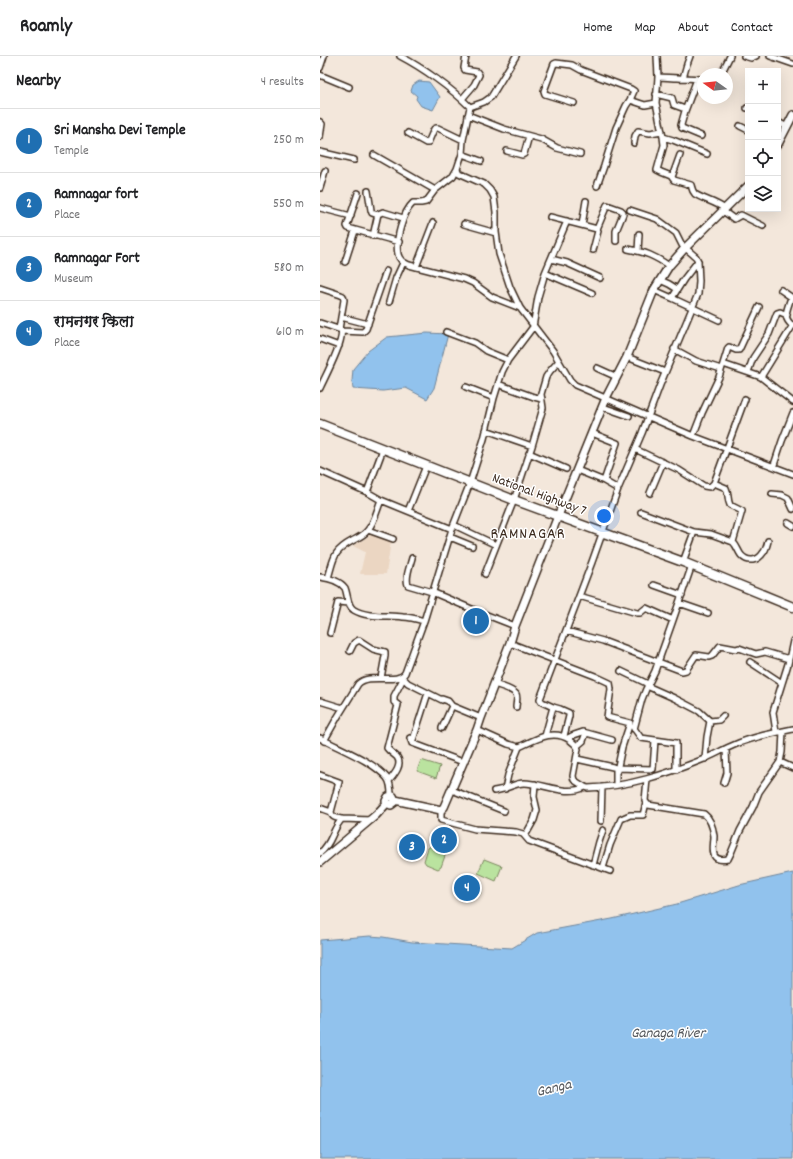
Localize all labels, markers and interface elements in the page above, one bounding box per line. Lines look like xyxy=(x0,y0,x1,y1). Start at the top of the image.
text: Roamly xyxy=(20,14,72,41)
text: Home xyxy=(583,18,612,38)
text: Map xyxy=(634,18,656,38)
text: About xyxy=(678,18,709,38)
text: Contact xyxy=(731,18,773,38)
north arrow xyxy=(697,68,733,104)
map controls xyxy=(745,68,781,212)
button: + xyxy=(745,68,781,104)
text: Nearby xyxy=(16,70,60,94)
text: 4 results xyxy=(261,73,304,92)
button: − xyxy=(745,104,781,140)
text: Sri Mansha Devi Temple xyxy=(54,120,186,142)
text: 1 xyxy=(28,131,30,150)
text: 250 m xyxy=(273,131,304,150)
button: locate xyxy=(745,140,781,176)
text: Temple xyxy=(54,142,89,161)
button: layers xyxy=(745,176,781,212)
text: Ramnagar fort xyxy=(54,184,138,206)
text: 2 xyxy=(26,195,32,214)
text: 550 m xyxy=(273,195,304,214)
text: Place xyxy=(54,206,80,225)
text: Ramnagar Fort xyxy=(54,248,140,270)
text: 3 xyxy=(26,259,32,278)
text: 580 m xyxy=(274,259,304,278)
text: Museum xyxy=(54,270,93,289)
text: रामनगर किला xyxy=(54,312,134,334)
text: 4 xyxy=(26,323,32,342)
text: 610 m xyxy=(276,323,304,342)
text: Place xyxy=(54,334,80,353)
street label: National Highway 7 xyxy=(489,469,589,521)
your location xyxy=(594,506,614,526)
district label: RAMNAGAR xyxy=(490,523,566,546)
pin: 1 xyxy=(463,606,489,636)
pin: 2 xyxy=(431,825,457,855)
pin: 3 xyxy=(399,832,425,862)
pin: 4 xyxy=(454,873,480,903)
water label: Ganaga River xyxy=(631,1023,706,1045)
water label: Ganga xyxy=(534,1074,575,1104)

